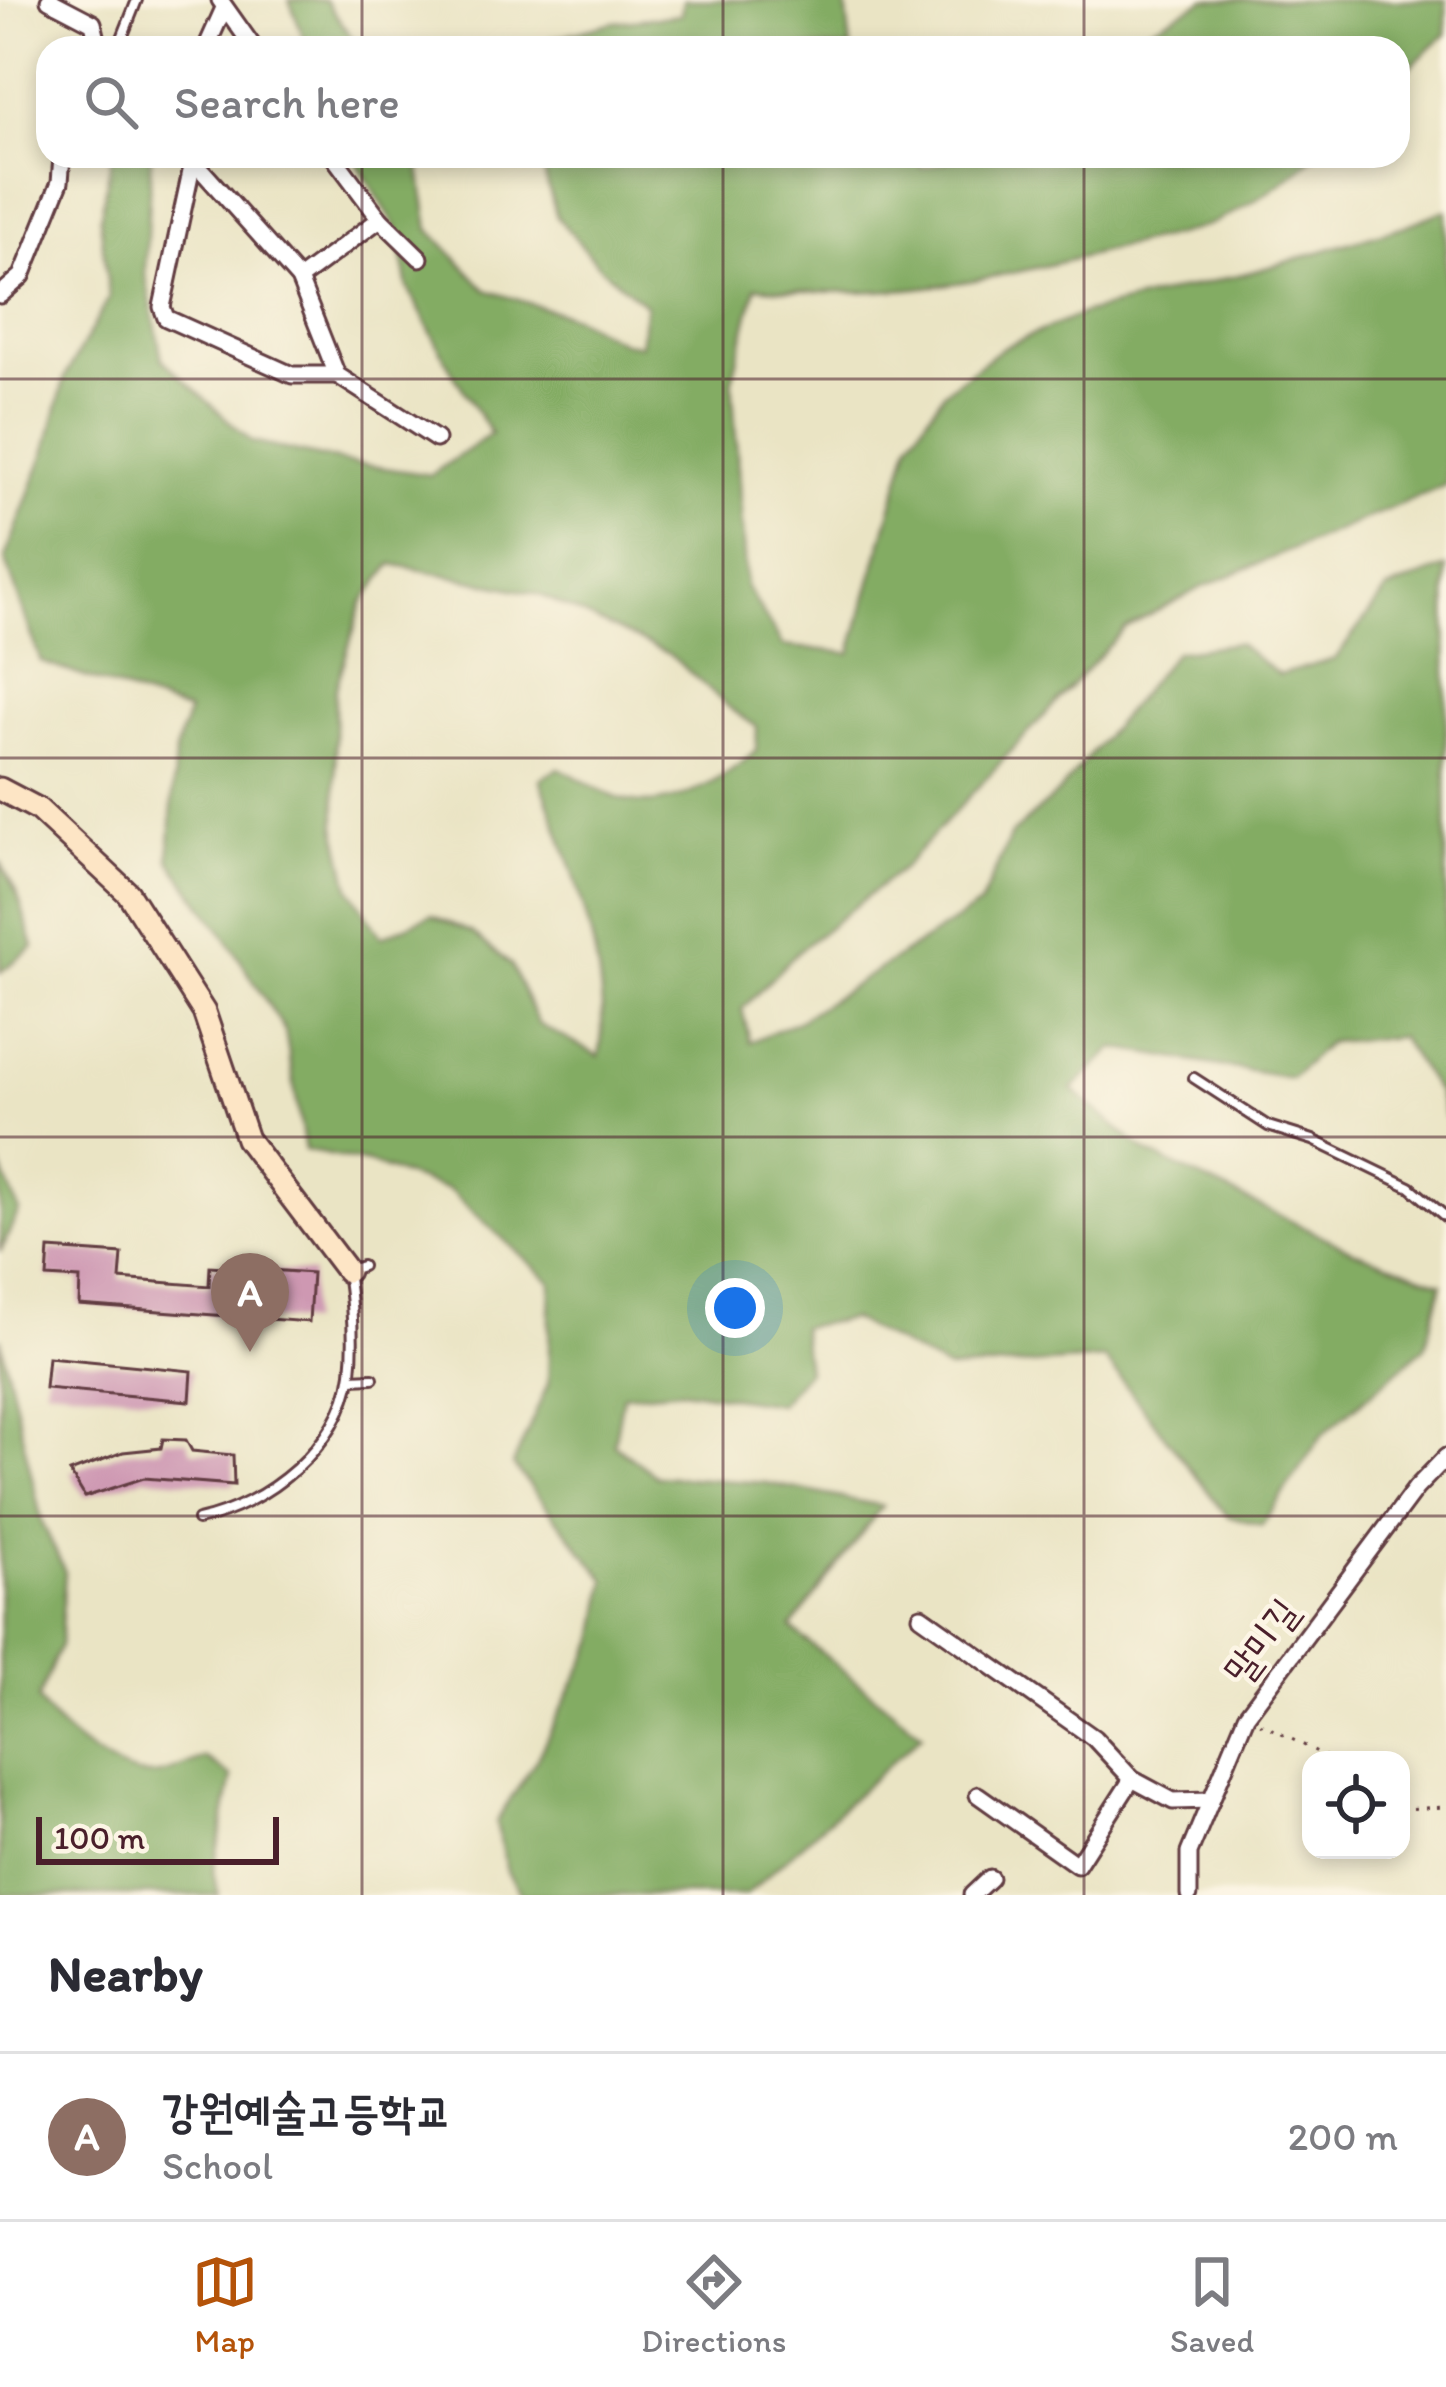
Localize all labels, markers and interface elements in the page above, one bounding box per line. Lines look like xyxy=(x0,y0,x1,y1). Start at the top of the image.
search box xyxy=(36,36,1410,168)
icon: search xyxy=(78,69,144,135)
text: Search here xyxy=(174,75,400,129)
pin: A xyxy=(211,1253,289,1352)
your location xyxy=(705,1278,765,1338)
street label: 말미길 xyxy=(1214,1589,1308,1693)
map controls xyxy=(1302,1751,1410,1859)
button: locate xyxy=(1302,1751,1410,1859)
scale bar xyxy=(36,1811,279,1864)
text: 100 m xyxy=(54,1818,145,1857)
text: Nearby xyxy=(48,1943,203,2004)
text: 강원예술고등학교 xyxy=(162,2084,452,2138)
text: A xyxy=(75,2113,99,2160)
text: 200 m xyxy=(1288,2113,1398,2160)
text: School xyxy=(162,2142,273,2189)
tab: Map xyxy=(192,2249,258,2360)
tab: Directions xyxy=(641,2249,786,2360)
tab: Saved xyxy=(1170,2249,1254,2360)

